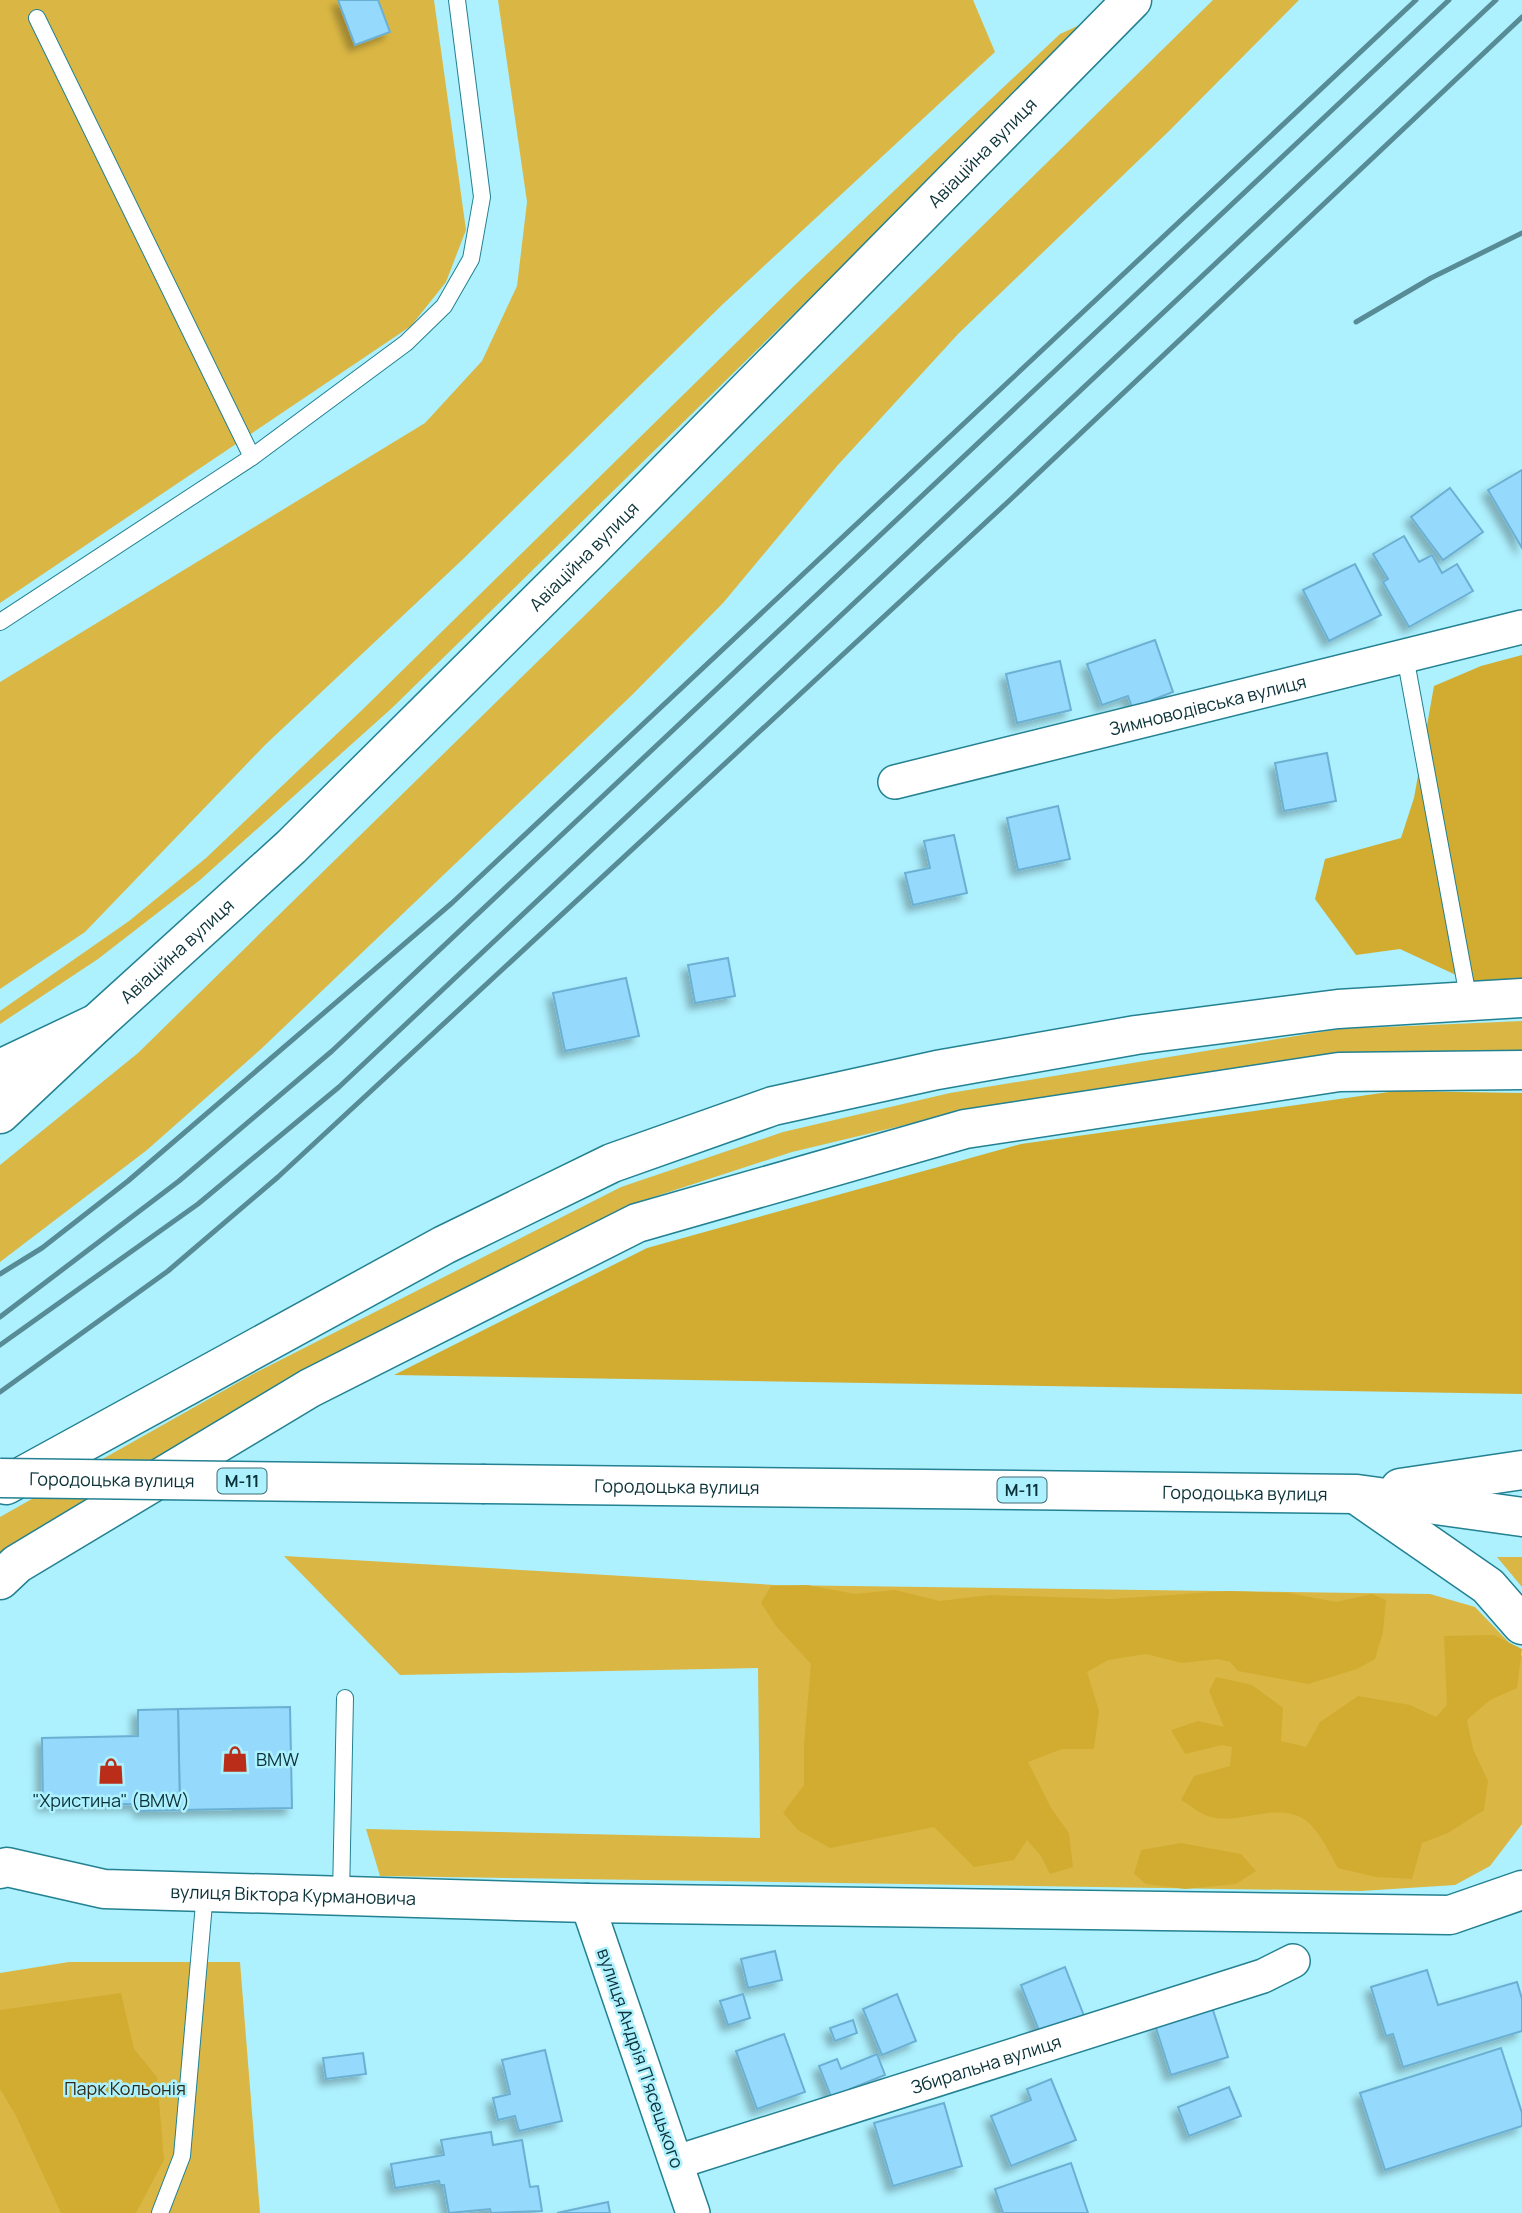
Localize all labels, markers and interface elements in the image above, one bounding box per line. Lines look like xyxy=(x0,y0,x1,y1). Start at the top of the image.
street label: Авіаційна вулиця xyxy=(922,92,1041,213)
street label: Авіаційна вулиця xyxy=(524,496,643,616)
street label: Зимноводівська вулиця xyxy=(1107,669,1309,741)
street label: Авіаційна вулиця xyxy=(115,893,239,1008)
street label: Городоцька вулиця xyxy=(29,1466,195,1492)
road number: М-11 xyxy=(218,1469,266,1494)
street label: Городоцька вулиця xyxy=(594,1473,760,1499)
road number: М-11 xyxy=(998,1478,1046,1502)
street label: Городоцька вулиця xyxy=(1162,1480,1328,1506)
shop icon: BMW xyxy=(220,1744,250,1774)
place label: BMW xyxy=(256,1747,299,1771)
shop icon: "Христина" (BMW) xyxy=(96,1756,126,1786)
place label: "Христина" (BMW) xyxy=(32,1788,190,1812)
street label: вулиця Віктора Курмановича xyxy=(170,1879,416,1910)
street label: вулиця Андрія Пʼясецького xyxy=(592,1945,690,2171)
street label: Збиральна вулиця xyxy=(908,2029,1064,2099)
park label: Парк Кольонія xyxy=(64,2076,186,2100)

